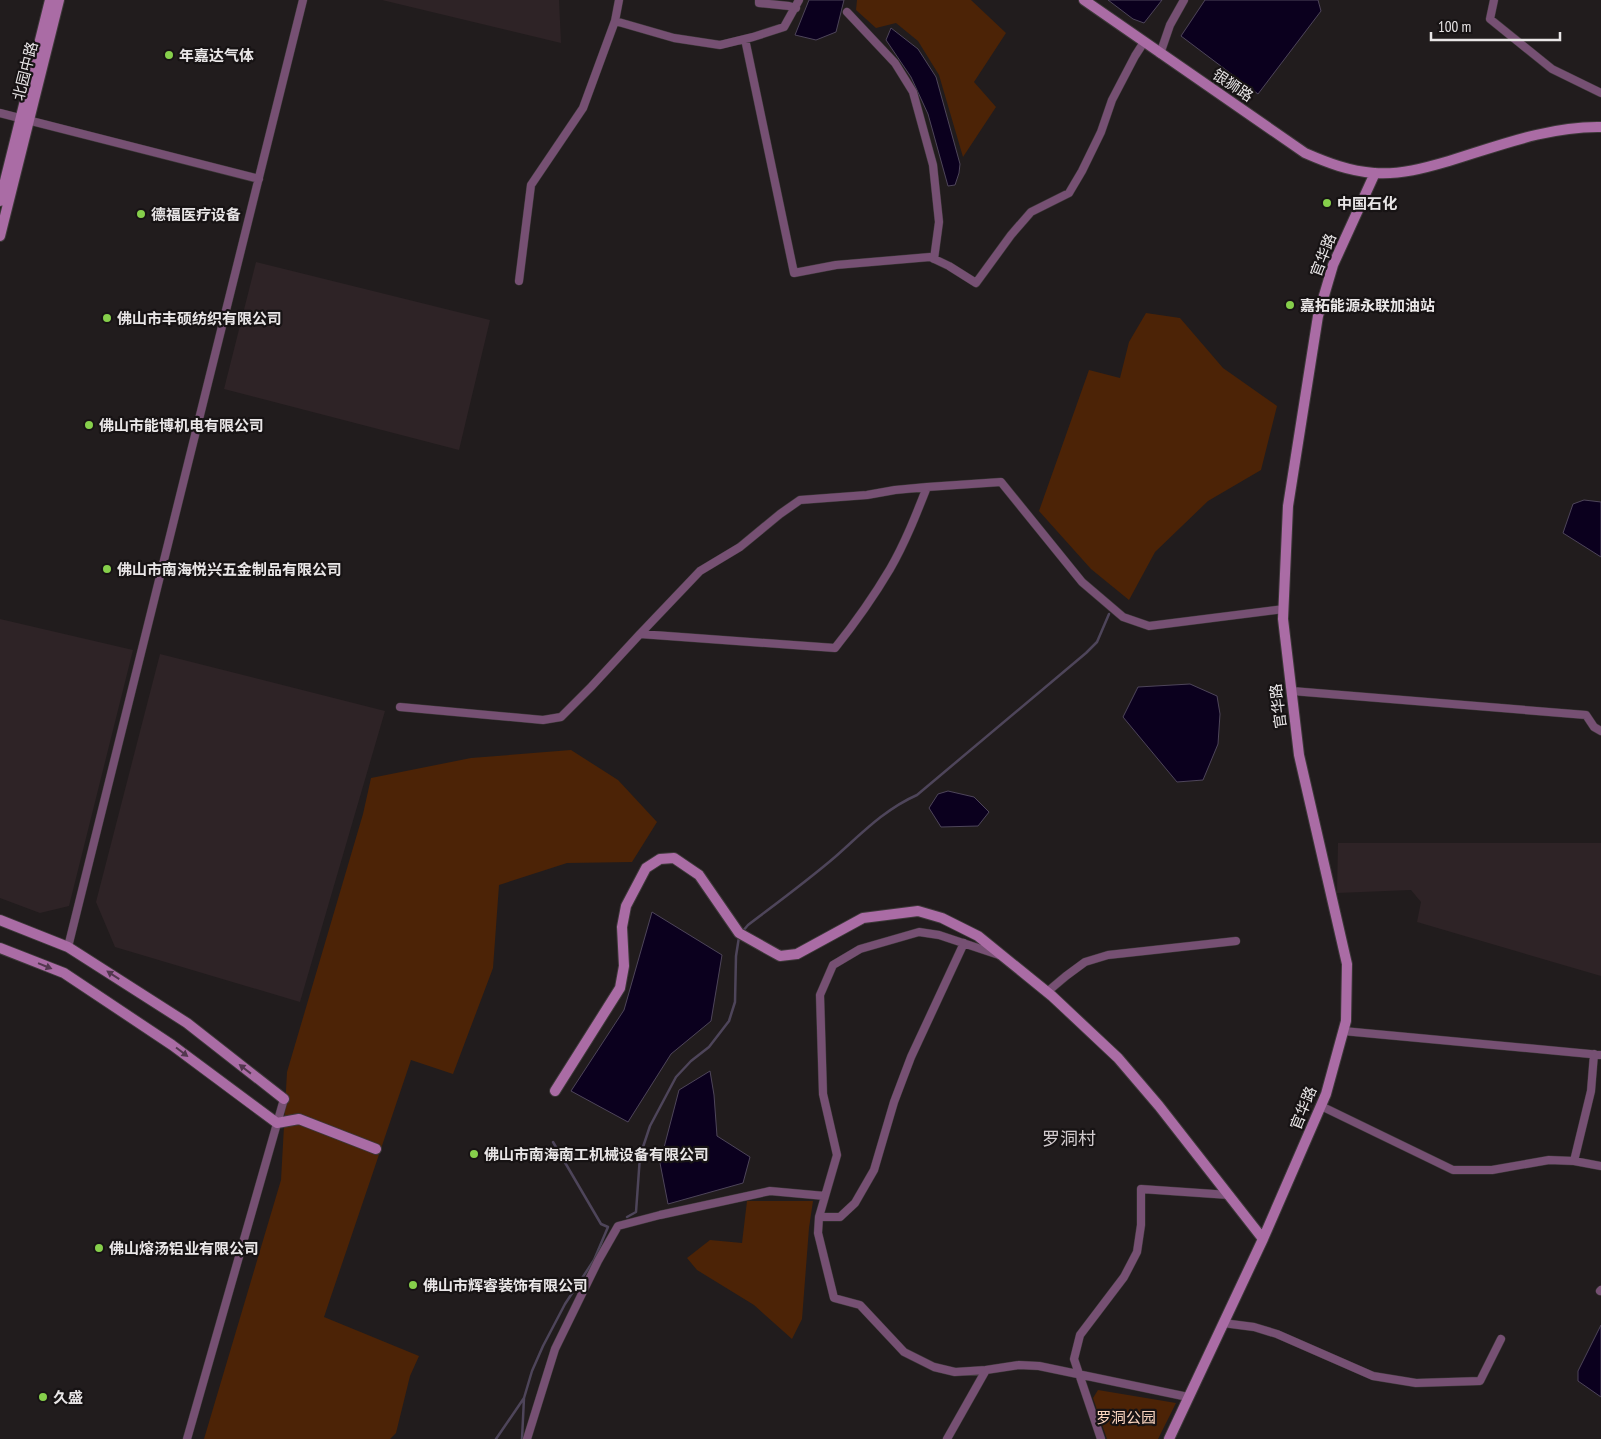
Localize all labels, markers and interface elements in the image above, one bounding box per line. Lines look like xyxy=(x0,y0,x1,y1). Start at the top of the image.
scale bar xyxy=(1431,10,1560,42)
text: 100 m xyxy=(1438,17,1471,36)
street label: 北园中路 xyxy=(9,40,41,102)
place label: 年嘉达气体 xyxy=(179,46,254,65)
marker: 年嘉达气体 xyxy=(163,49,175,61)
street label: 银狮路 xyxy=(1209,65,1257,105)
place label: 中国石化 xyxy=(1337,194,1397,213)
marker: 中国石化 xyxy=(1321,197,1333,209)
place label: 德福医疗设备 xyxy=(151,205,241,224)
marker: 德福医疗设备 xyxy=(135,208,147,220)
street label: 官华路 xyxy=(1306,231,1340,279)
place label: 嘉拓能源永联加油站 xyxy=(1300,296,1435,315)
marker: 嘉拓能源永联加油站 xyxy=(1284,299,1296,311)
place label: 佛山市丰硕纺织有限公司 xyxy=(117,309,282,328)
marker: 佛山市丰硕纺织有限公司 xyxy=(101,312,113,324)
place label: 佛山市能博机电有限公司 xyxy=(99,416,264,435)
marker: 佛山市能博机电有限公司 xyxy=(83,419,95,431)
place label: 佛山市南海悦兴五金制品有限公司 xyxy=(117,560,342,579)
marker: 佛山市南海悦兴五金制品有限公司 xyxy=(101,563,113,575)
street label: 官华路 xyxy=(1266,683,1290,729)
one-way arrow xyxy=(38,962,52,970)
one-way arrow xyxy=(106,971,119,980)
one-way arrow xyxy=(175,1047,188,1058)
one-way arrow xyxy=(239,1063,252,1074)
street label: 官华路 xyxy=(1286,1084,1320,1132)
district label: 罗洞村 xyxy=(1042,1127,1096,1150)
place label: 佛山市南海南工机械设备有限公司 xyxy=(484,1145,709,1164)
marker: 佛山市南海南工机械设备有限公司 xyxy=(468,1148,480,1160)
place label: 佛山熔汤铝业有限公司 xyxy=(109,1239,259,1258)
marker: 佛山熔汤铝业有限公司 xyxy=(93,1242,105,1254)
place label: 佛山市辉睿装饰有限公司 xyxy=(423,1276,588,1295)
marker: 佛山市辉睿装饰有限公司 xyxy=(407,1279,419,1291)
place label: 久盛 xyxy=(53,1388,83,1407)
marker: 久盛 xyxy=(37,1391,49,1403)
park label: 罗洞公园 xyxy=(1096,1408,1156,1427)

